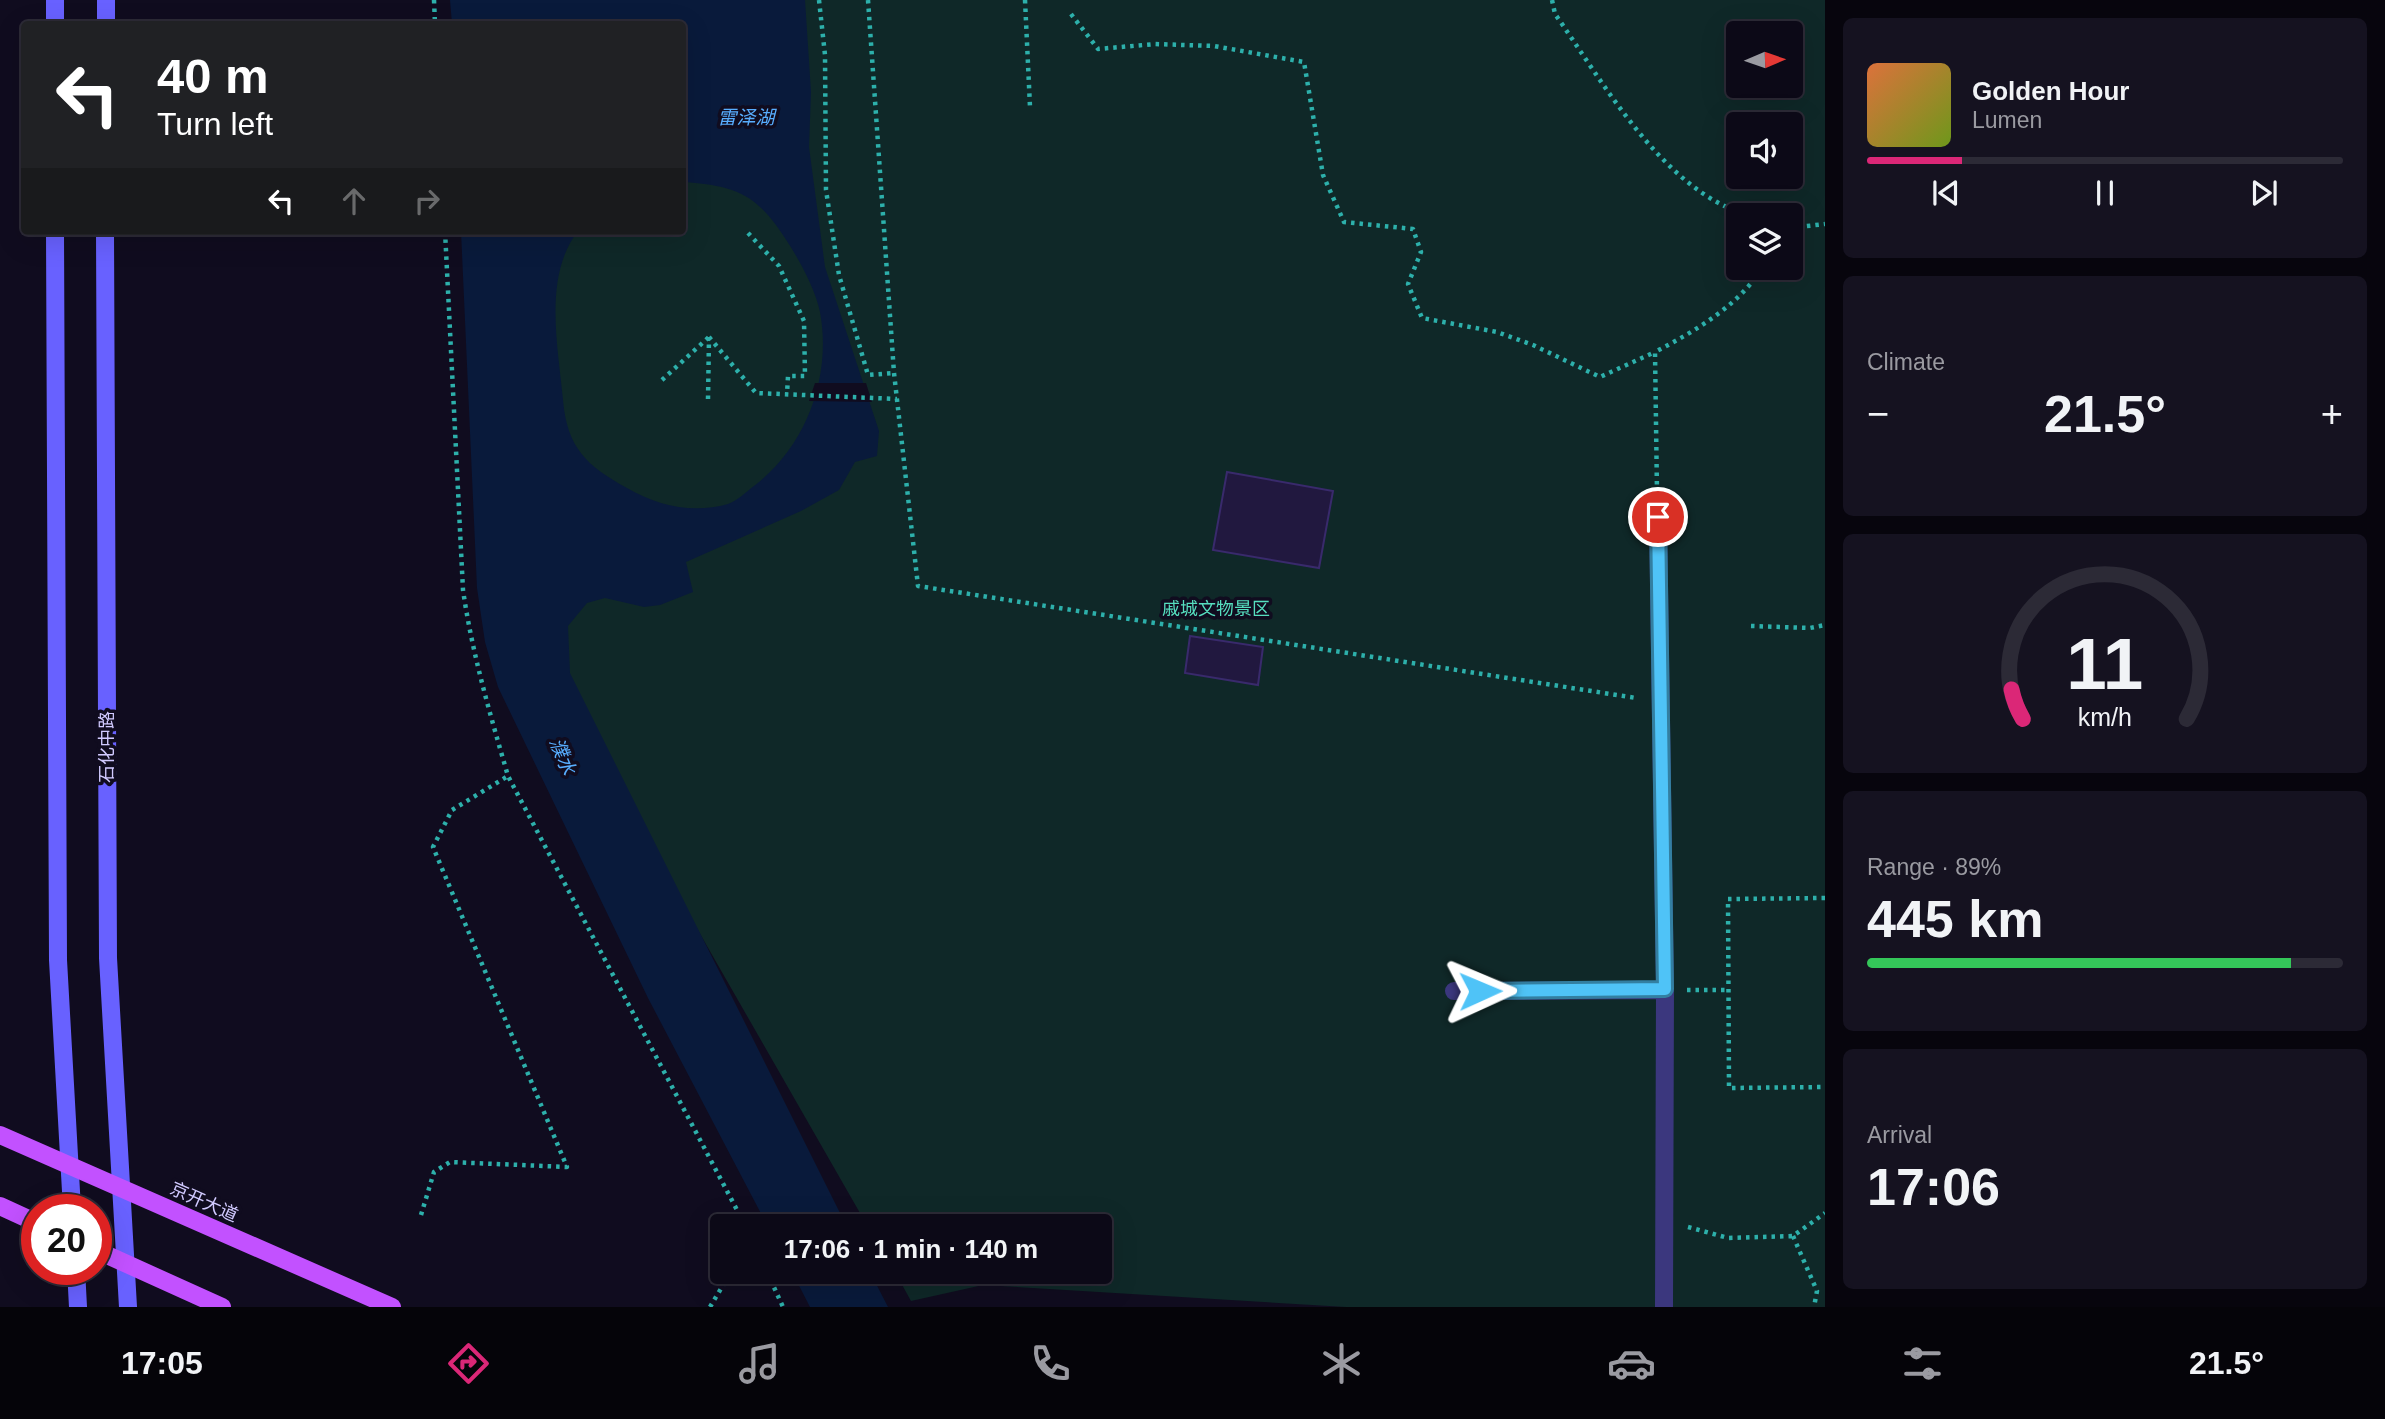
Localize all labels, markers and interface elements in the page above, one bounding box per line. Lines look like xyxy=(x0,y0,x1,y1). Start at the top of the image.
north arrow xyxy=(1726,21,1802,98)
map controls xyxy=(1726,21,1803,280)
icon: left xyxy=(42,49,133,140)
text: 40 m xyxy=(157,49,269,103)
text: Golden Hour xyxy=(1972,76,2129,106)
text: Turn left xyxy=(157,106,273,142)
water label: 雷泽湖 xyxy=(717,107,777,128)
text: Lumen xyxy=(1972,107,2042,133)
button: sound xyxy=(1726,112,1803,189)
icon: previous xyxy=(1927,174,1965,212)
icon: pause xyxy=(2086,174,2124,212)
icon: next xyxy=(2245,174,2283,212)
icon: left xyxy=(262,182,300,220)
icon: ahead xyxy=(335,182,373,220)
icon: right xyxy=(408,182,446,220)
button: layers xyxy=(1726,203,1803,280)
text: Climate xyxy=(1867,349,1945,375)
text: 21.5° xyxy=(2044,385,2166,443)
text: − xyxy=(1867,393,1889,435)
text: + xyxy=(2321,393,2343,435)
pin xyxy=(1628,487,1688,547)
icon: arrive xyxy=(1639,498,1677,536)
park label: 戚城文物景区 xyxy=(1162,599,1270,619)
text: 11 xyxy=(2067,624,2143,705)
text: km/h xyxy=(2078,703,2132,731)
street label: 石化中路 xyxy=(97,711,117,783)
water label: 濮水 xyxy=(545,735,580,779)
text: Range · 89% xyxy=(1867,854,2001,880)
text: 445 km xyxy=(1867,890,2043,948)
position arrow xyxy=(1443,954,1517,1028)
text: Arrival xyxy=(1867,1122,1932,1148)
text: 17:06 xyxy=(1867,1158,2000,1216)
street label: 京开大道 xyxy=(167,1178,241,1226)
speed limit sign: 20 xyxy=(21,1194,112,1285)
text: 17:06 · 1 min · 140 m xyxy=(784,1234,1038,1264)
icon: directions xyxy=(444,1339,493,1388)
icon: music xyxy=(735,1339,784,1388)
icon: phone xyxy=(1026,1339,1075,1388)
icon: climate xyxy=(1317,1339,1366,1388)
icon: car xyxy=(1607,1339,1656,1388)
icon: filters xyxy=(1898,1339,1947,1388)
text: 17:05 xyxy=(121,1345,203,1381)
text: 21.5° xyxy=(2189,1345,2264,1381)

